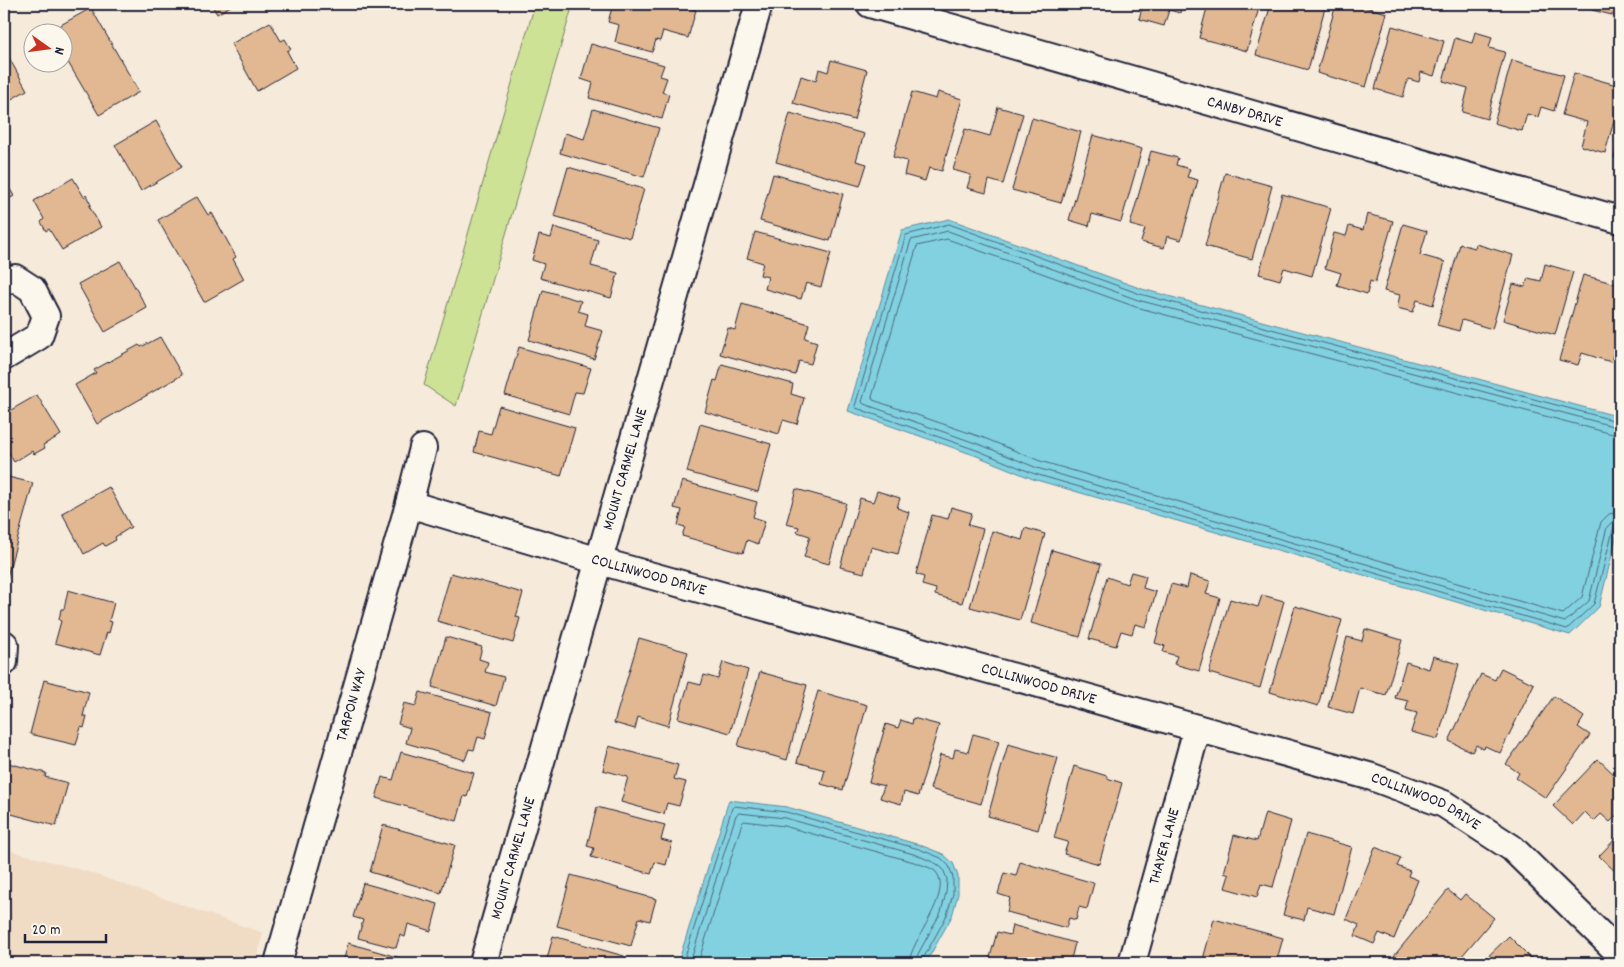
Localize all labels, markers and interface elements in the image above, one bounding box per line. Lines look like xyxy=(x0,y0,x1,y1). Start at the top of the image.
north arrow xyxy=(22,22,72,72)
text: N xyxy=(48,45,69,57)
street label: CANBY DRIVE xyxy=(1204,90,1286,134)
street label: MOUNT CARMEL LANE xyxy=(597,405,654,533)
street label: COLLINWOOD DRIVE xyxy=(588,548,710,602)
street label: COLLINWOOD DRIVE xyxy=(979,657,1100,711)
street label: TARPON WAY xyxy=(330,665,373,744)
street label: COLLINWOOD DRIVE xyxy=(1368,766,1486,837)
street label: MOUNT CARMEL LANE xyxy=(485,794,542,922)
street label: THAYER LANE xyxy=(1143,805,1186,887)
scale bar xyxy=(25,912,106,944)
text: 20 m xyxy=(32,920,60,942)

